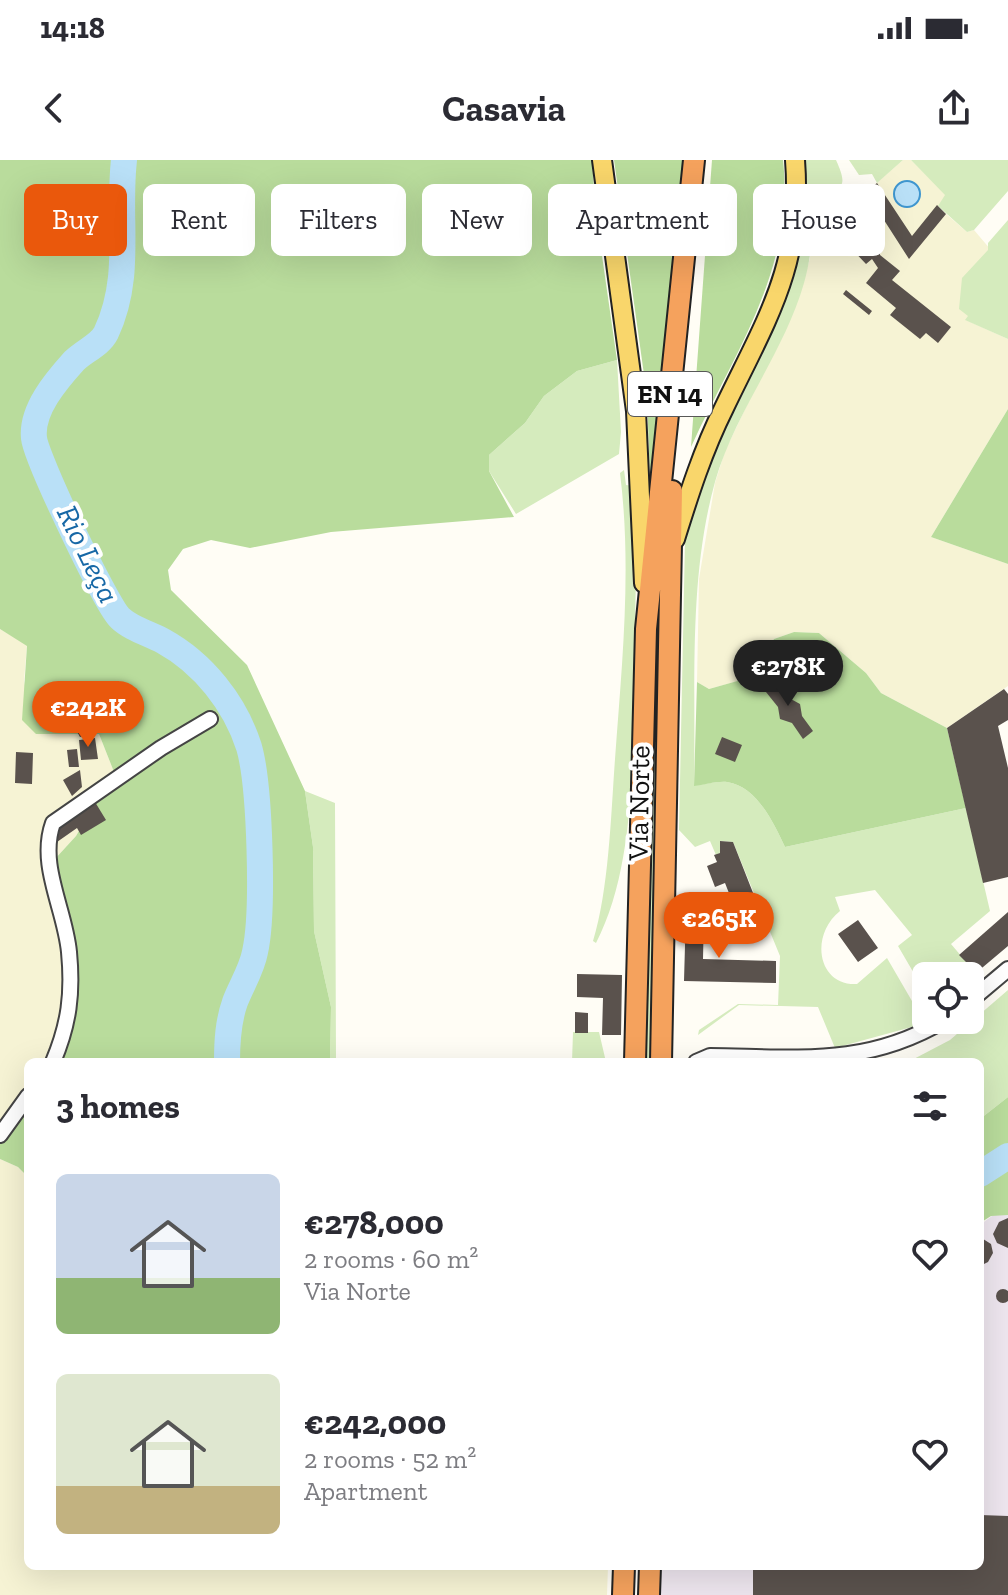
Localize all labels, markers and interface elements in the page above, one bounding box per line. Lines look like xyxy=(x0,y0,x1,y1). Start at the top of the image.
text: 14:18 xyxy=(40,10,105,46)
icon: back xyxy=(32,86,76,130)
icon: share xyxy=(932,86,976,130)
text: Casavia xyxy=(442,87,566,130)
chip: Buy xyxy=(24,184,127,256)
chip: Rent xyxy=(143,184,255,256)
chip: Filters xyxy=(271,184,406,256)
chip: New xyxy=(422,184,532,256)
chip: Apartment xyxy=(548,184,737,256)
chip: House xyxy=(753,184,885,256)
road number: EN 14 xyxy=(628,372,712,416)
water label: Rio Leça xyxy=(49,499,127,609)
pin: €278K xyxy=(732,640,844,708)
text: €278K xyxy=(751,650,825,682)
pin: €242K xyxy=(32,681,144,749)
text: €242K xyxy=(50,691,126,723)
street label: Via Norte xyxy=(621,745,657,862)
pin: €265K xyxy=(663,892,775,960)
text: €265K xyxy=(682,902,756,934)
map controls xyxy=(912,962,984,1034)
button: locate xyxy=(912,962,984,1034)
icon: filters xyxy=(908,1084,952,1128)
text: 3 homes xyxy=(56,1086,180,1127)
text: €278,000 xyxy=(304,1202,444,1243)
icon: home xyxy=(120,1206,216,1302)
icon: heart xyxy=(908,1232,952,1276)
text: 2 rooms · 60 m² xyxy=(304,1243,478,1275)
text: Via Norte xyxy=(304,1275,411,1307)
text: €242,000 xyxy=(304,1402,446,1443)
icon: home xyxy=(120,1406,216,1502)
icon: heart xyxy=(908,1432,952,1476)
text: 2 rooms · 52 m² xyxy=(304,1443,476,1475)
text: Apartment xyxy=(304,1475,427,1507)

